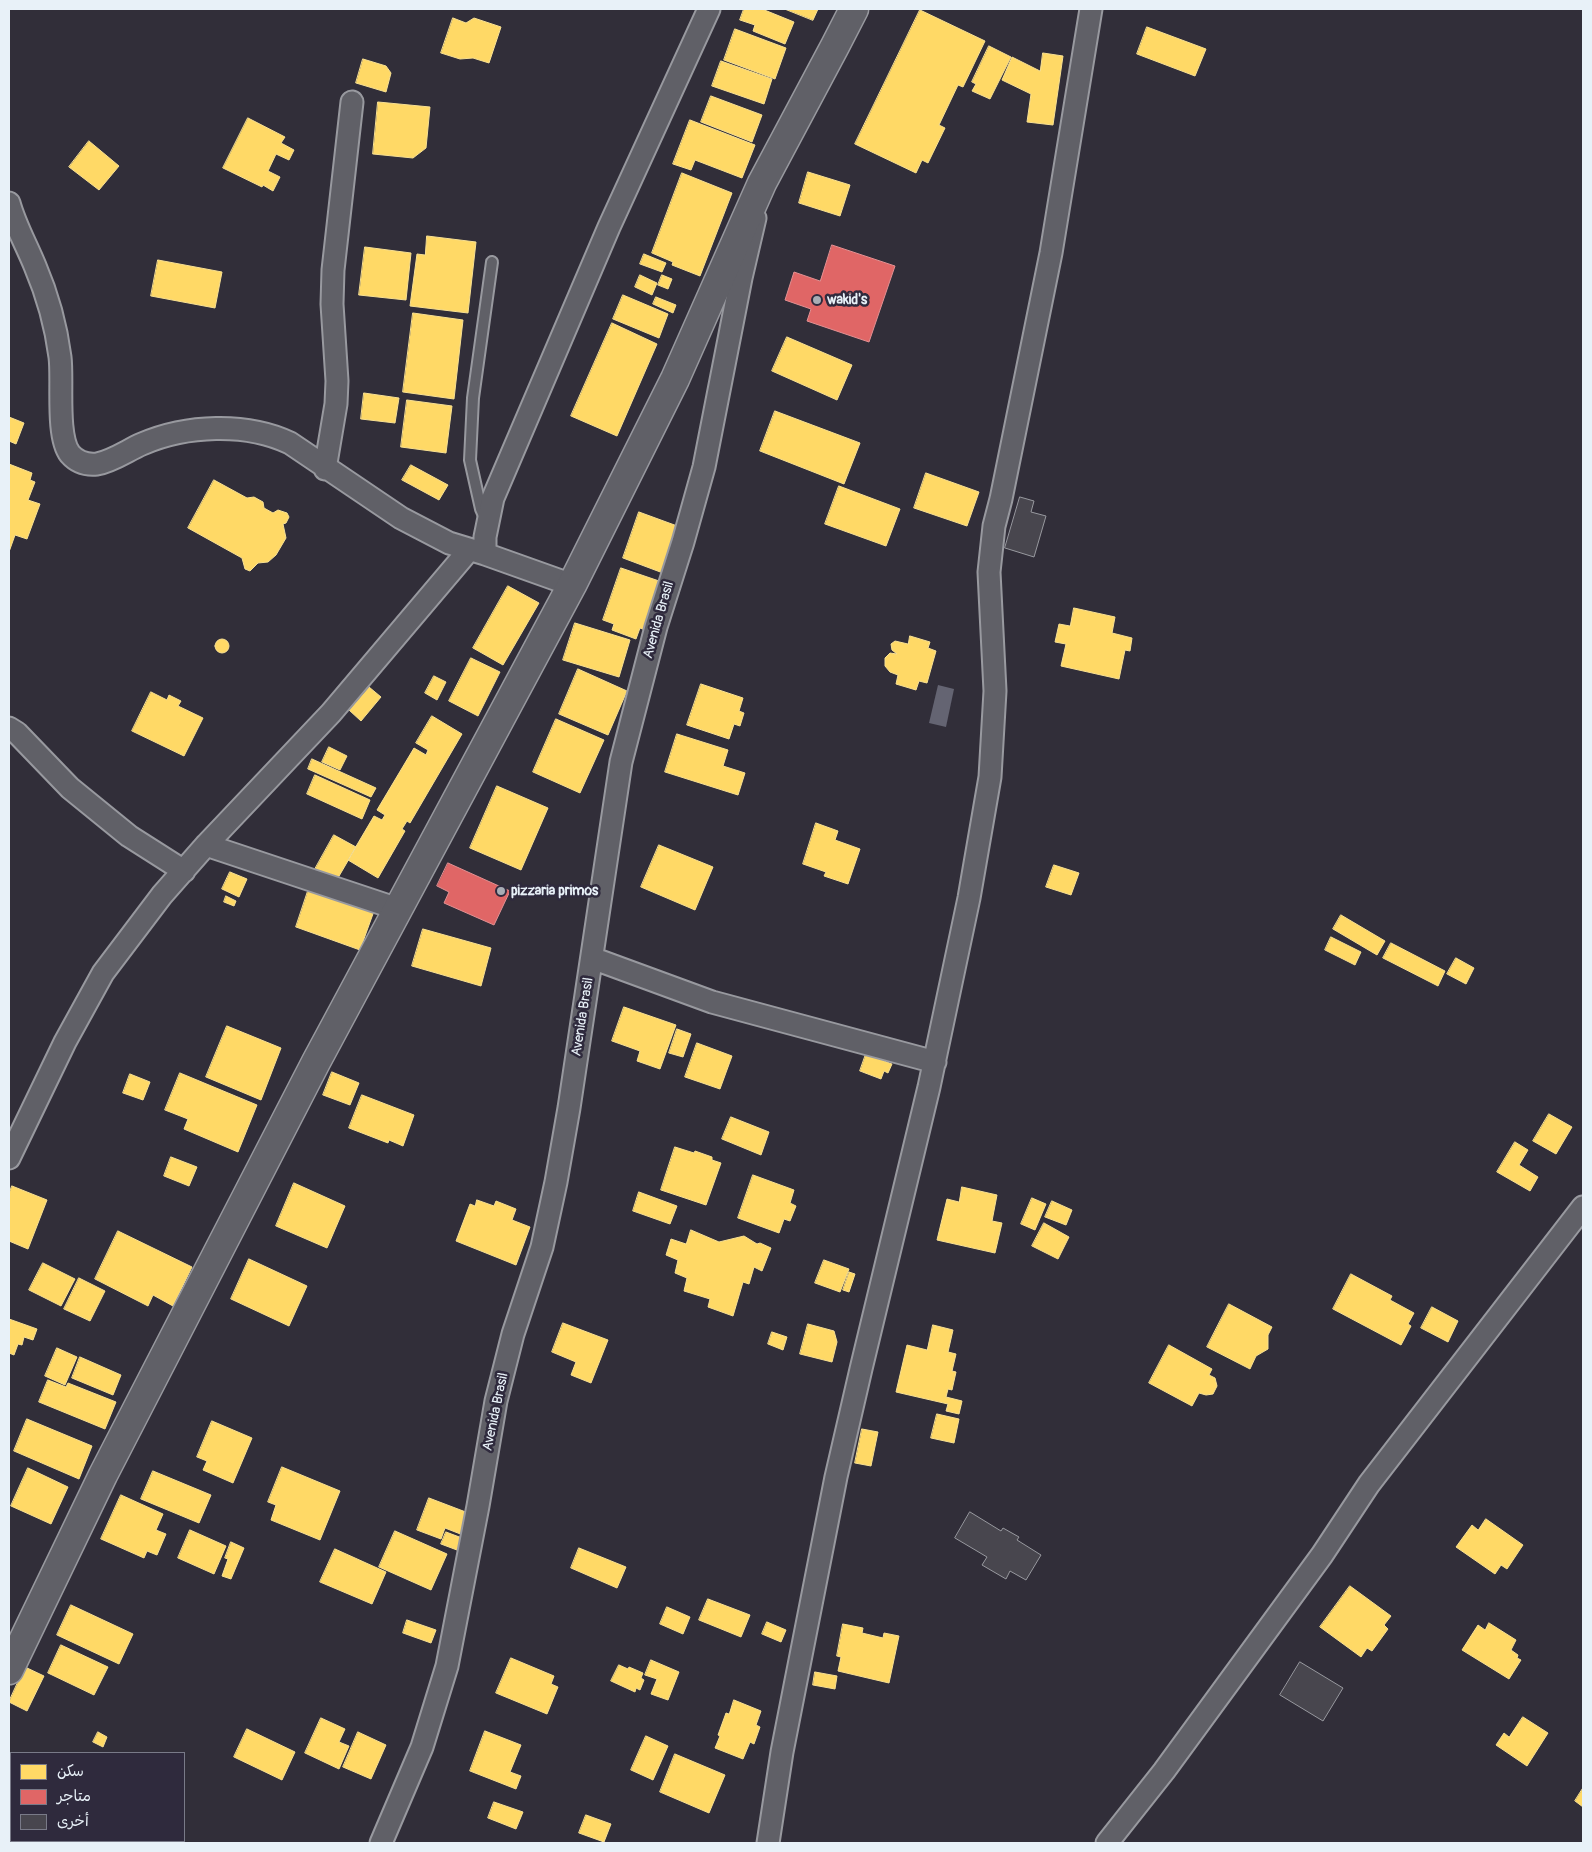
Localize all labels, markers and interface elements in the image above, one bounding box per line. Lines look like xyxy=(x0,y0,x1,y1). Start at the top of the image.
place label: wakid's xyxy=(827,292,867,308)
marker: wakid's xyxy=(811,294,823,306)
street label: Avenida Brasil xyxy=(640,579,678,661)
place label: pizzaria primos xyxy=(511,883,598,899)
marker: pizzaria primos xyxy=(495,885,507,897)
street label: Avenida Brasil xyxy=(568,976,598,1058)
street label: Avenida Brasil xyxy=(480,1371,512,1453)
legend xyxy=(10,1752,185,1842)
text: سكن xyxy=(57,1762,84,1781)
text: متاجر xyxy=(57,1787,91,1806)
text: أخرى xyxy=(57,1812,89,1831)

